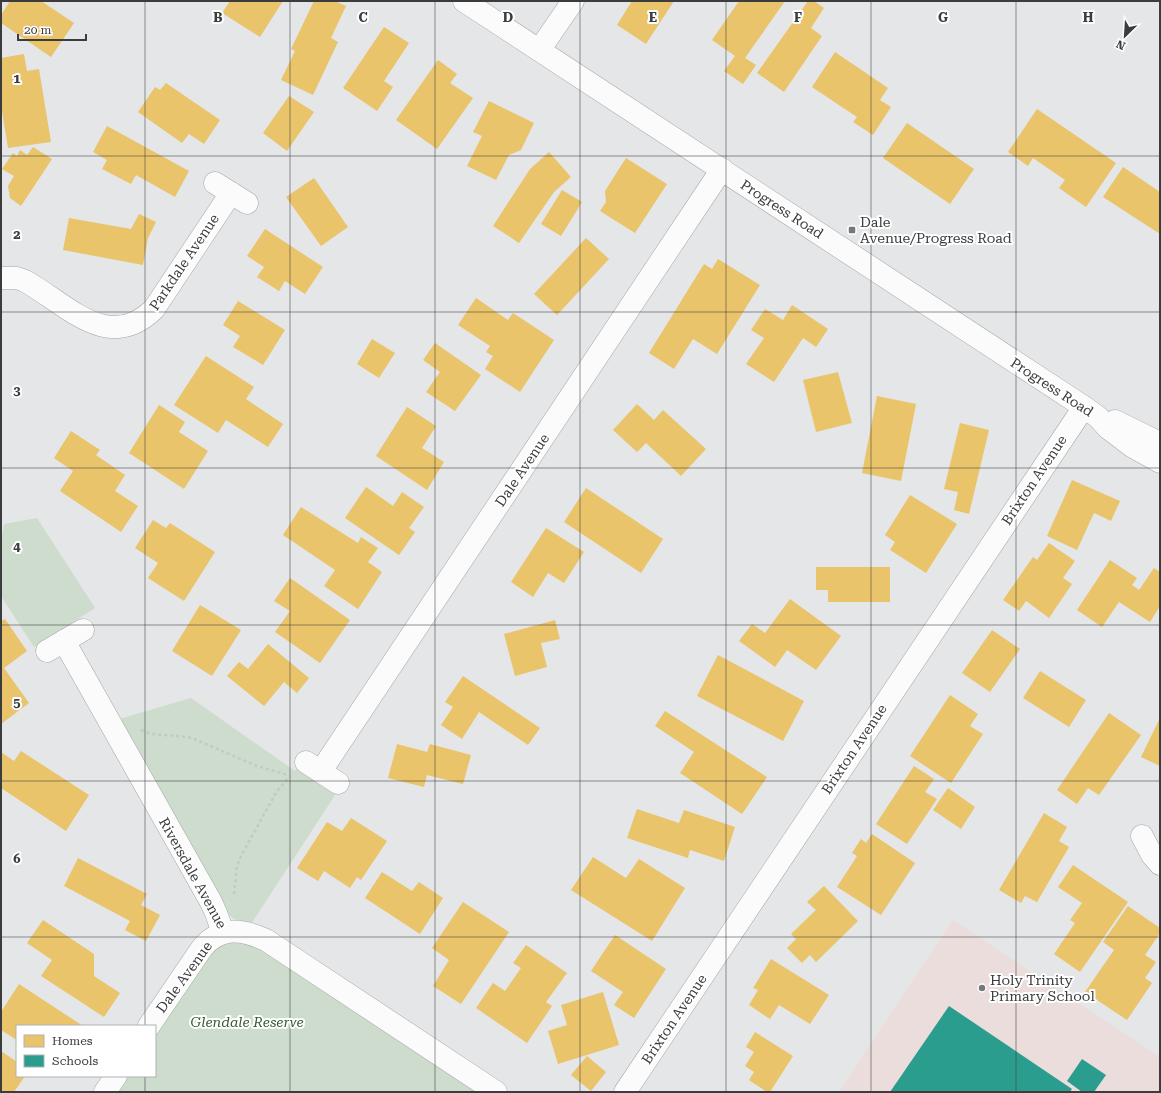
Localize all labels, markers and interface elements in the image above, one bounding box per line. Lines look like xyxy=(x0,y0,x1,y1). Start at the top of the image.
text: B xyxy=(213,10,223,25)
text: C xyxy=(358,10,368,25)
text: D xyxy=(503,10,513,25)
text: E xyxy=(649,10,657,25)
text: F xyxy=(794,10,802,25)
text: G xyxy=(938,10,948,25)
text: H xyxy=(1083,10,1094,25)
scale bar xyxy=(18,16,86,42)
north arrow xyxy=(1105,16,1145,56)
text: 20 m xyxy=(24,23,51,37)
text: N xyxy=(1114,37,1128,52)
text: 1 xyxy=(13,71,21,86)
street label: Progress Road xyxy=(738,176,826,242)
street label: Parkdale Avenue xyxy=(146,211,222,313)
place label: Dale Avenue/Progress Road xyxy=(860,214,1012,246)
marker: Dale Avenue/Progress Road xyxy=(847,225,857,235)
text: 2 xyxy=(13,227,21,242)
street label: Progress Road xyxy=(1008,354,1096,420)
text: 3 xyxy=(13,383,21,398)
street label: Dale Avenue xyxy=(492,430,552,509)
street label: Brixton Avenue xyxy=(998,432,1070,528)
text: 4 xyxy=(13,539,21,554)
text: 5 xyxy=(13,695,21,710)
street label: Brixton Avenue xyxy=(818,701,890,797)
street label: Riversdale Avenue xyxy=(156,815,230,932)
text: 6 xyxy=(13,851,21,866)
street label: Dale Avenue xyxy=(153,938,215,1016)
street label: Brixton Avenue xyxy=(638,971,710,1067)
place label: Holy Trinity Primary School xyxy=(990,972,1095,1004)
marker: Holy Trinity Primary School xyxy=(977,983,987,993)
park label: Glendale Reserve xyxy=(190,1014,304,1030)
legend xyxy=(16,1025,156,1077)
text: Homes xyxy=(52,1034,93,1048)
text: Schools xyxy=(52,1054,99,1068)

